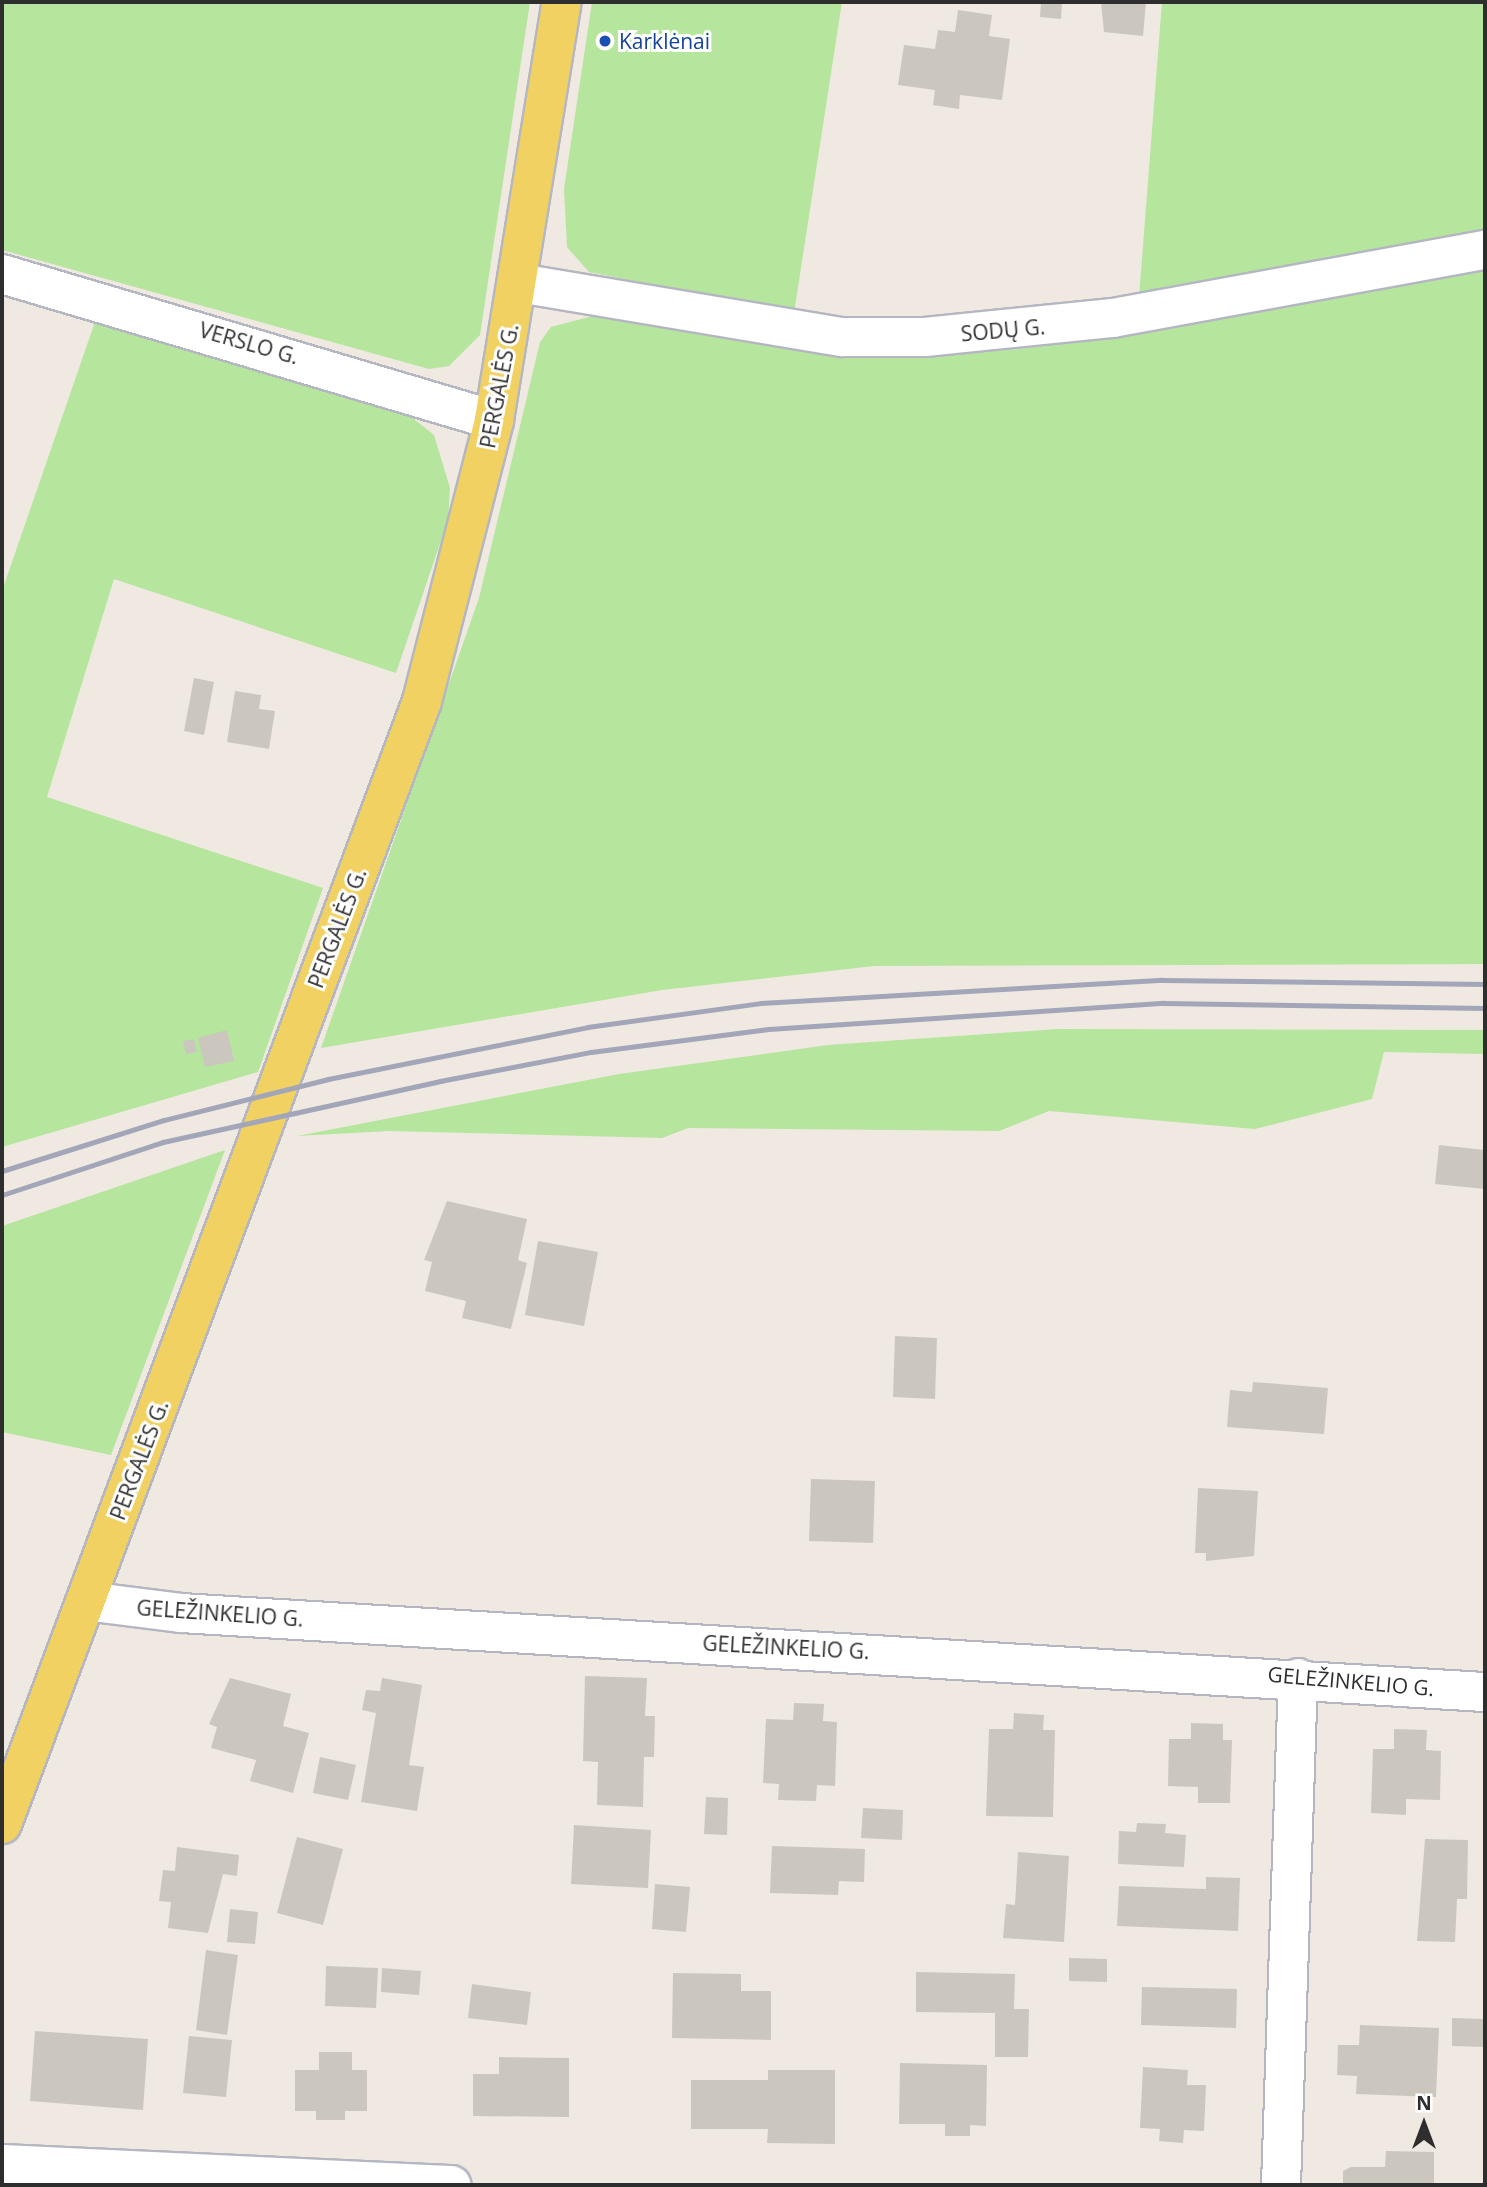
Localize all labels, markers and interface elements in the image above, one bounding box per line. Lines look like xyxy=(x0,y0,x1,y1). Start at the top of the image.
place label: Karklėnai xyxy=(619,28,710,54)
marker: Karklėnai xyxy=(597,33,613,49)
street label: SODŲ G. xyxy=(960,314,1046,346)
street label: VERSLO G. xyxy=(196,317,302,369)
street label: PERGALĖS G. xyxy=(475,322,523,450)
street label: PERGALĖS G. xyxy=(303,865,371,991)
street label: PERGALĖS G. xyxy=(105,1397,173,1523)
street label: GELEŽINKELIO G. xyxy=(136,1595,304,1631)
street label: GELEŽINKELIO G. xyxy=(702,1630,870,1664)
street label: GELEŽINKELIO G. xyxy=(1267,1661,1435,1701)
north arrow xyxy=(1389,2089,1459,2159)
text: N xyxy=(1416,2090,1432,2116)

